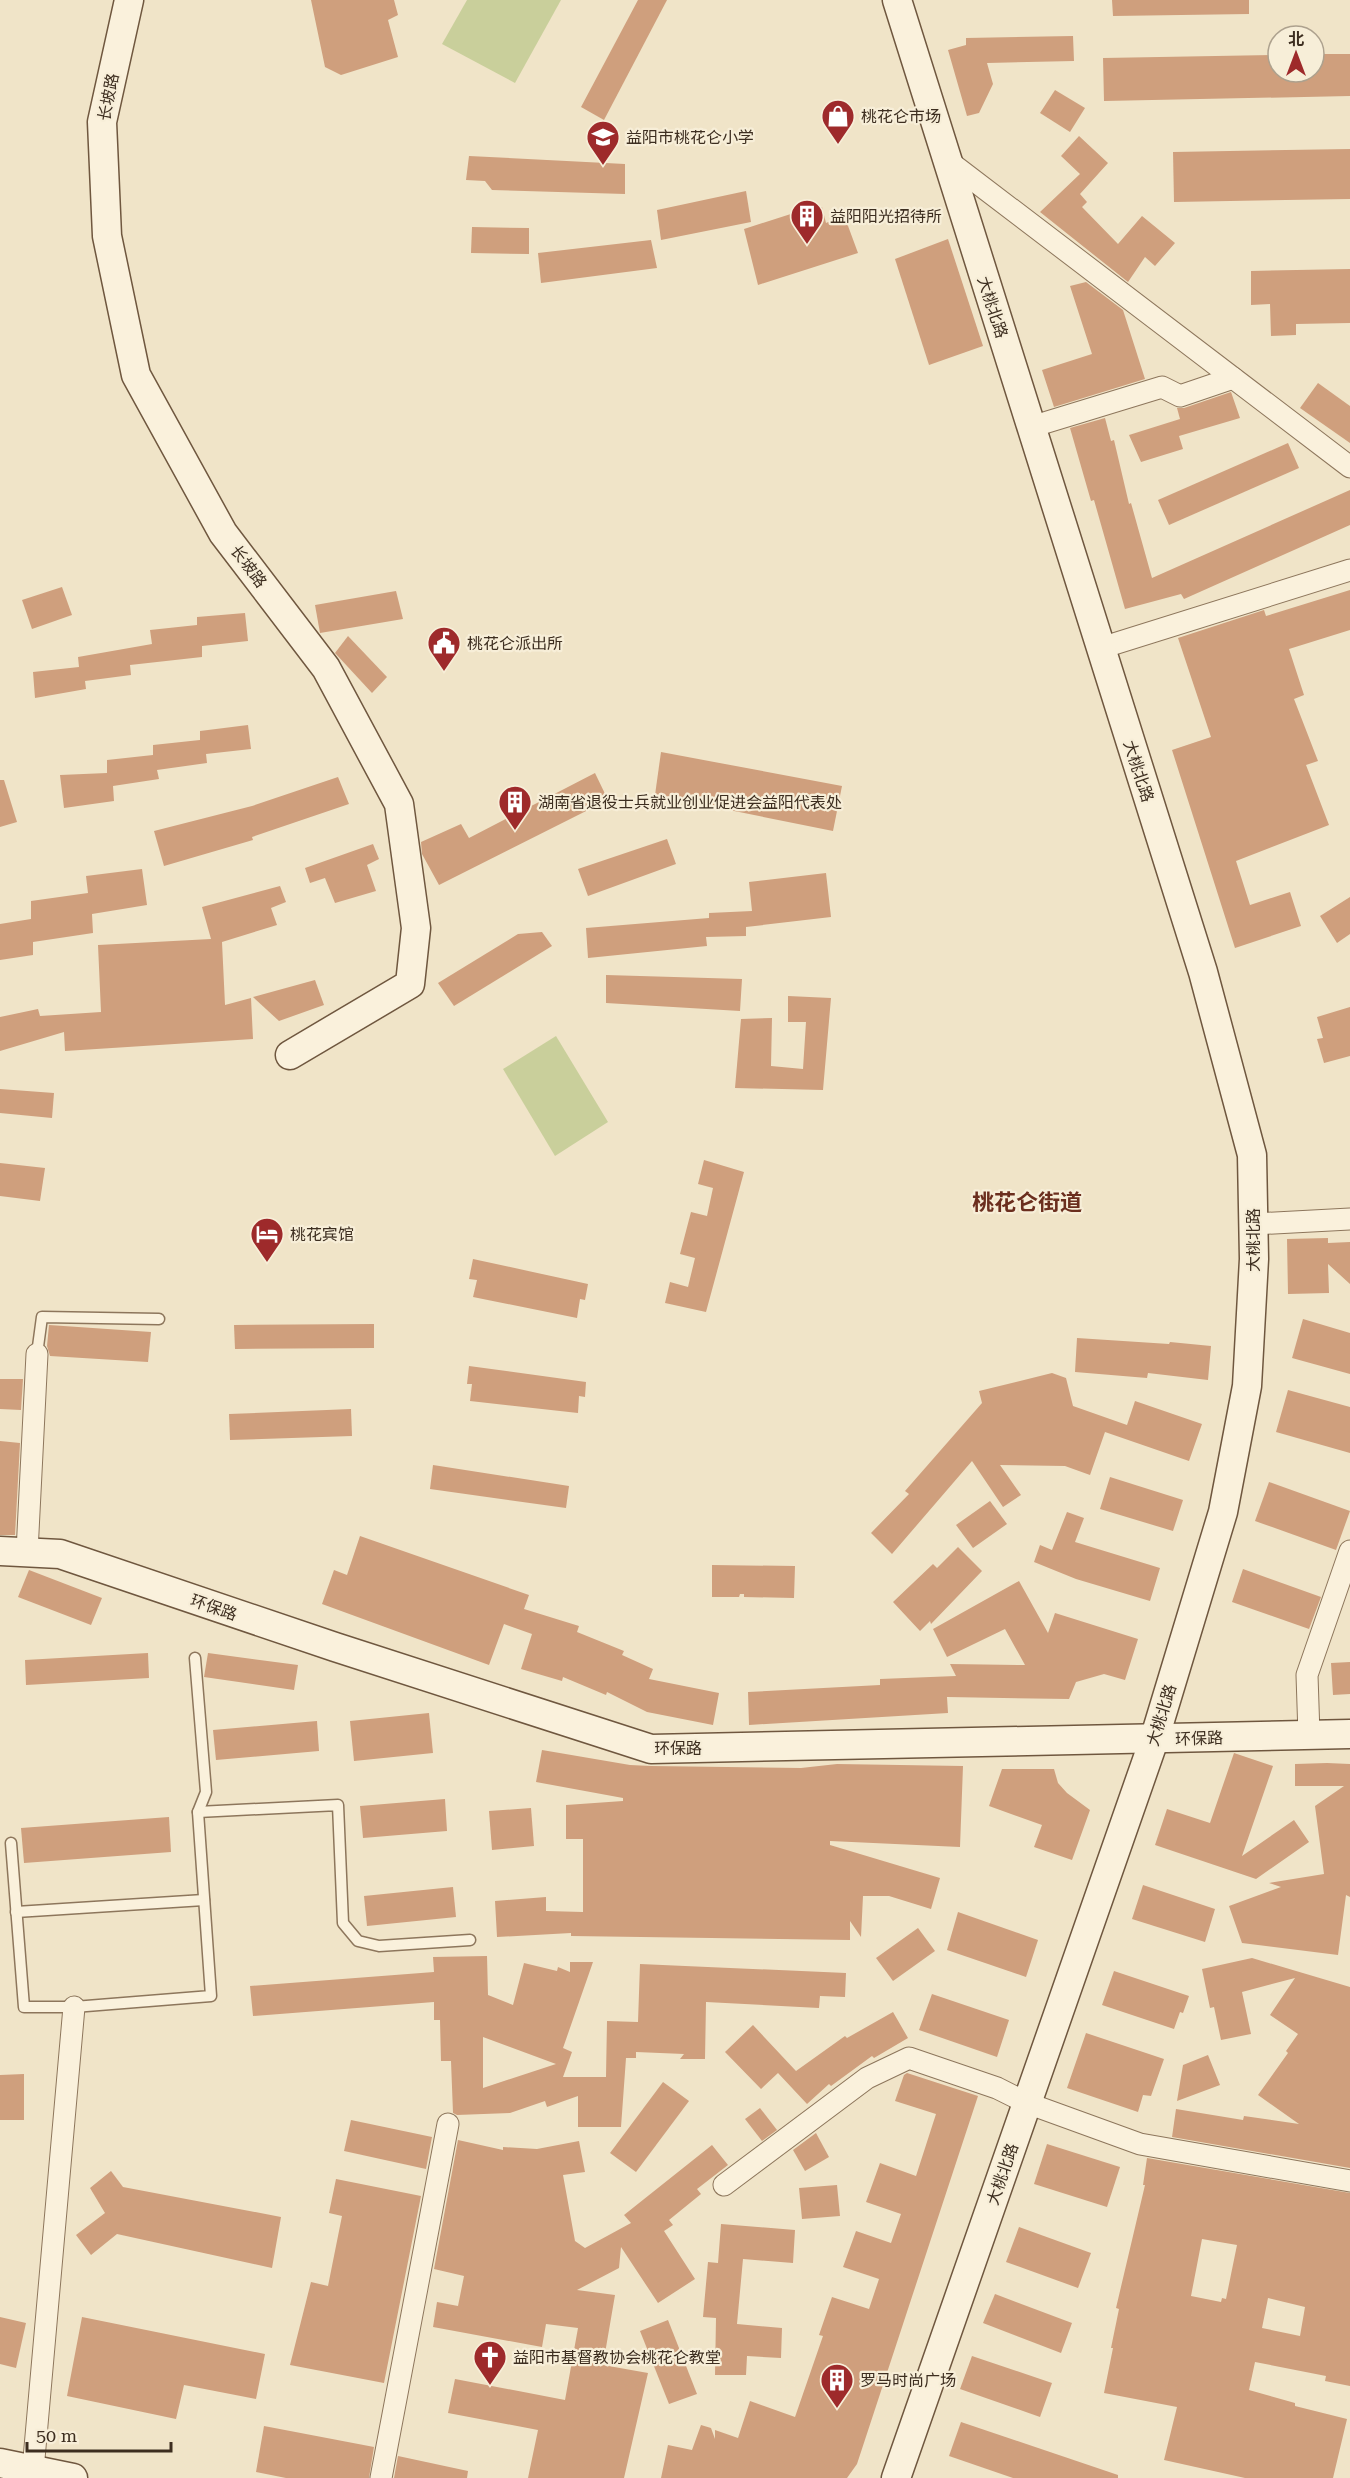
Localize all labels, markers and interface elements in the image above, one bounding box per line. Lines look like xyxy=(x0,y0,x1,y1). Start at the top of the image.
north arrow xyxy=(1266,24,1326,84)
text: 北 xyxy=(1288,30,1304,49)
street label: 长坡路 xyxy=(95,72,122,122)
shop icon: 桃花仑市场 xyxy=(820,98,856,145)
place label: 桃花仑市场 xyxy=(861,107,941,126)
school or university icon: 益阳市桃花仑小学 xyxy=(585,119,621,166)
place label: 益阳市桃花仑小学 xyxy=(626,128,754,147)
building icon: 益阳阳光招待所 xyxy=(789,198,825,245)
place label: 益阳阳光招待所 xyxy=(830,207,942,226)
street label: 大桃北路 xyxy=(974,274,1011,341)
street label: 长坡路 xyxy=(227,541,271,591)
public building icon: 桃花仑派出所 xyxy=(426,625,462,672)
place label: 桃花仑派出所 xyxy=(467,634,563,653)
street label: 大桃北路 xyxy=(1120,738,1157,805)
building icon: 湖南省退役士兵就业创业促进会益阳代表处 xyxy=(497,784,533,831)
place label: 湖南省退役士兵就业创业促进会益阳代表处 xyxy=(538,793,842,812)
district label: 桃花仑街道 xyxy=(972,1190,1082,1215)
street label: 大桃北路 xyxy=(1244,1208,1263,1272)
hotel icon: 桃花宾馆 xyxy=(249,1216,285,1263)
place label: 桃花宾馆 xyxy=(290,1225,354,1244)
street label: 环保路 xyxy=(188,1591,240,1624)
street label: 大桃北路 xyxy=(1143,1682,1180,1749)
street label: 环保路 xyxy=(1175,1728,1223,1749)
street label: 环保路 xyxy=(654,1739,702,1758)
street label: 大桃北路 xyxy=(983,2141,1022,2208)
church icon: 益阳市基督教协会桃花仑教堂 xyxy=(472,2339,508,2386)
place label: 益阳市基督教协会桃花仑教堂 xyxy=(513,2348,721,2367)
building icon: 罗马时尚广场 xyxy=(819,2362,855,2409)
place label: 罗马时尚广场 xyxy=(860,2371,956,2390)
scale bar xyxy=(27,2415,171,2453)
text: 50 m xyxy=(36,2425,77,2446)

